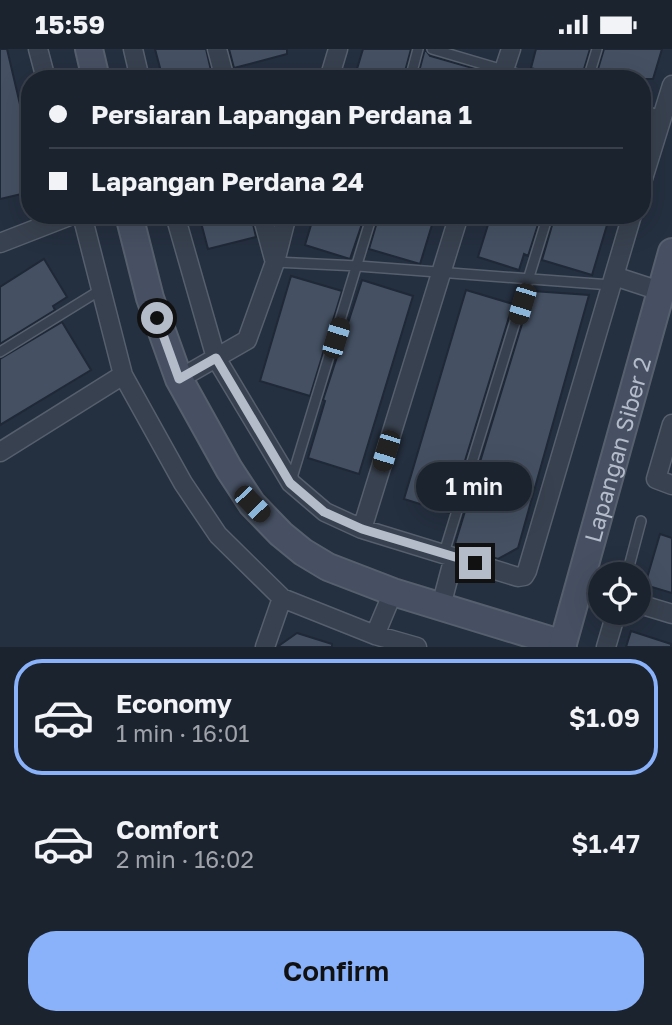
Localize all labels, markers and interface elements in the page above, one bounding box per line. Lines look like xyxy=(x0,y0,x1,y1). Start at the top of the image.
text: 15:59 xyxy=(35,9,105,40)
text: Persiaran Lapangan Perdana 1 xyxy=(91,99,472,130)
text: Lapangan Perdana 24 xyxy=(91,166,364,197)
car xyxy=(506,281,539,327)
route start xyxy=(141,302,173,334)
car xyxy=(320,315,353,361)
street label: Lapangan Siber 2 xyxy=(578,354,656,545)
car xyxy=(370,428,403,474)
callout: 1 min xyxy=(417,461,533,511)
text: 1 min xyxy=(445,472,503,500)
car xyxy=(230,482,275,526)
route end xyxy=(459,547,491,579)
map controls xyxy=(588,562,651,625)
button: locate xyxy=(588,562,651,625)
icon: car xyxy=(32,686,95,749)
text: Economy xyxy=(116,688,232,719)
text: $1.09 xyxy=(569,702,640,733)
text: 1 min · 16:01 xyxy=(116,719,249,747)
icon: car xyxy=(32,812,95,875)
text: Comfort xyxy=(116,814,219,845)
text: $1.47 xyxy=(571,828,640,859)
text: 2 min · 16:02 xyxy=(116,845,254,873)
button: Confirm xyxy=(28,931,644,1011)

